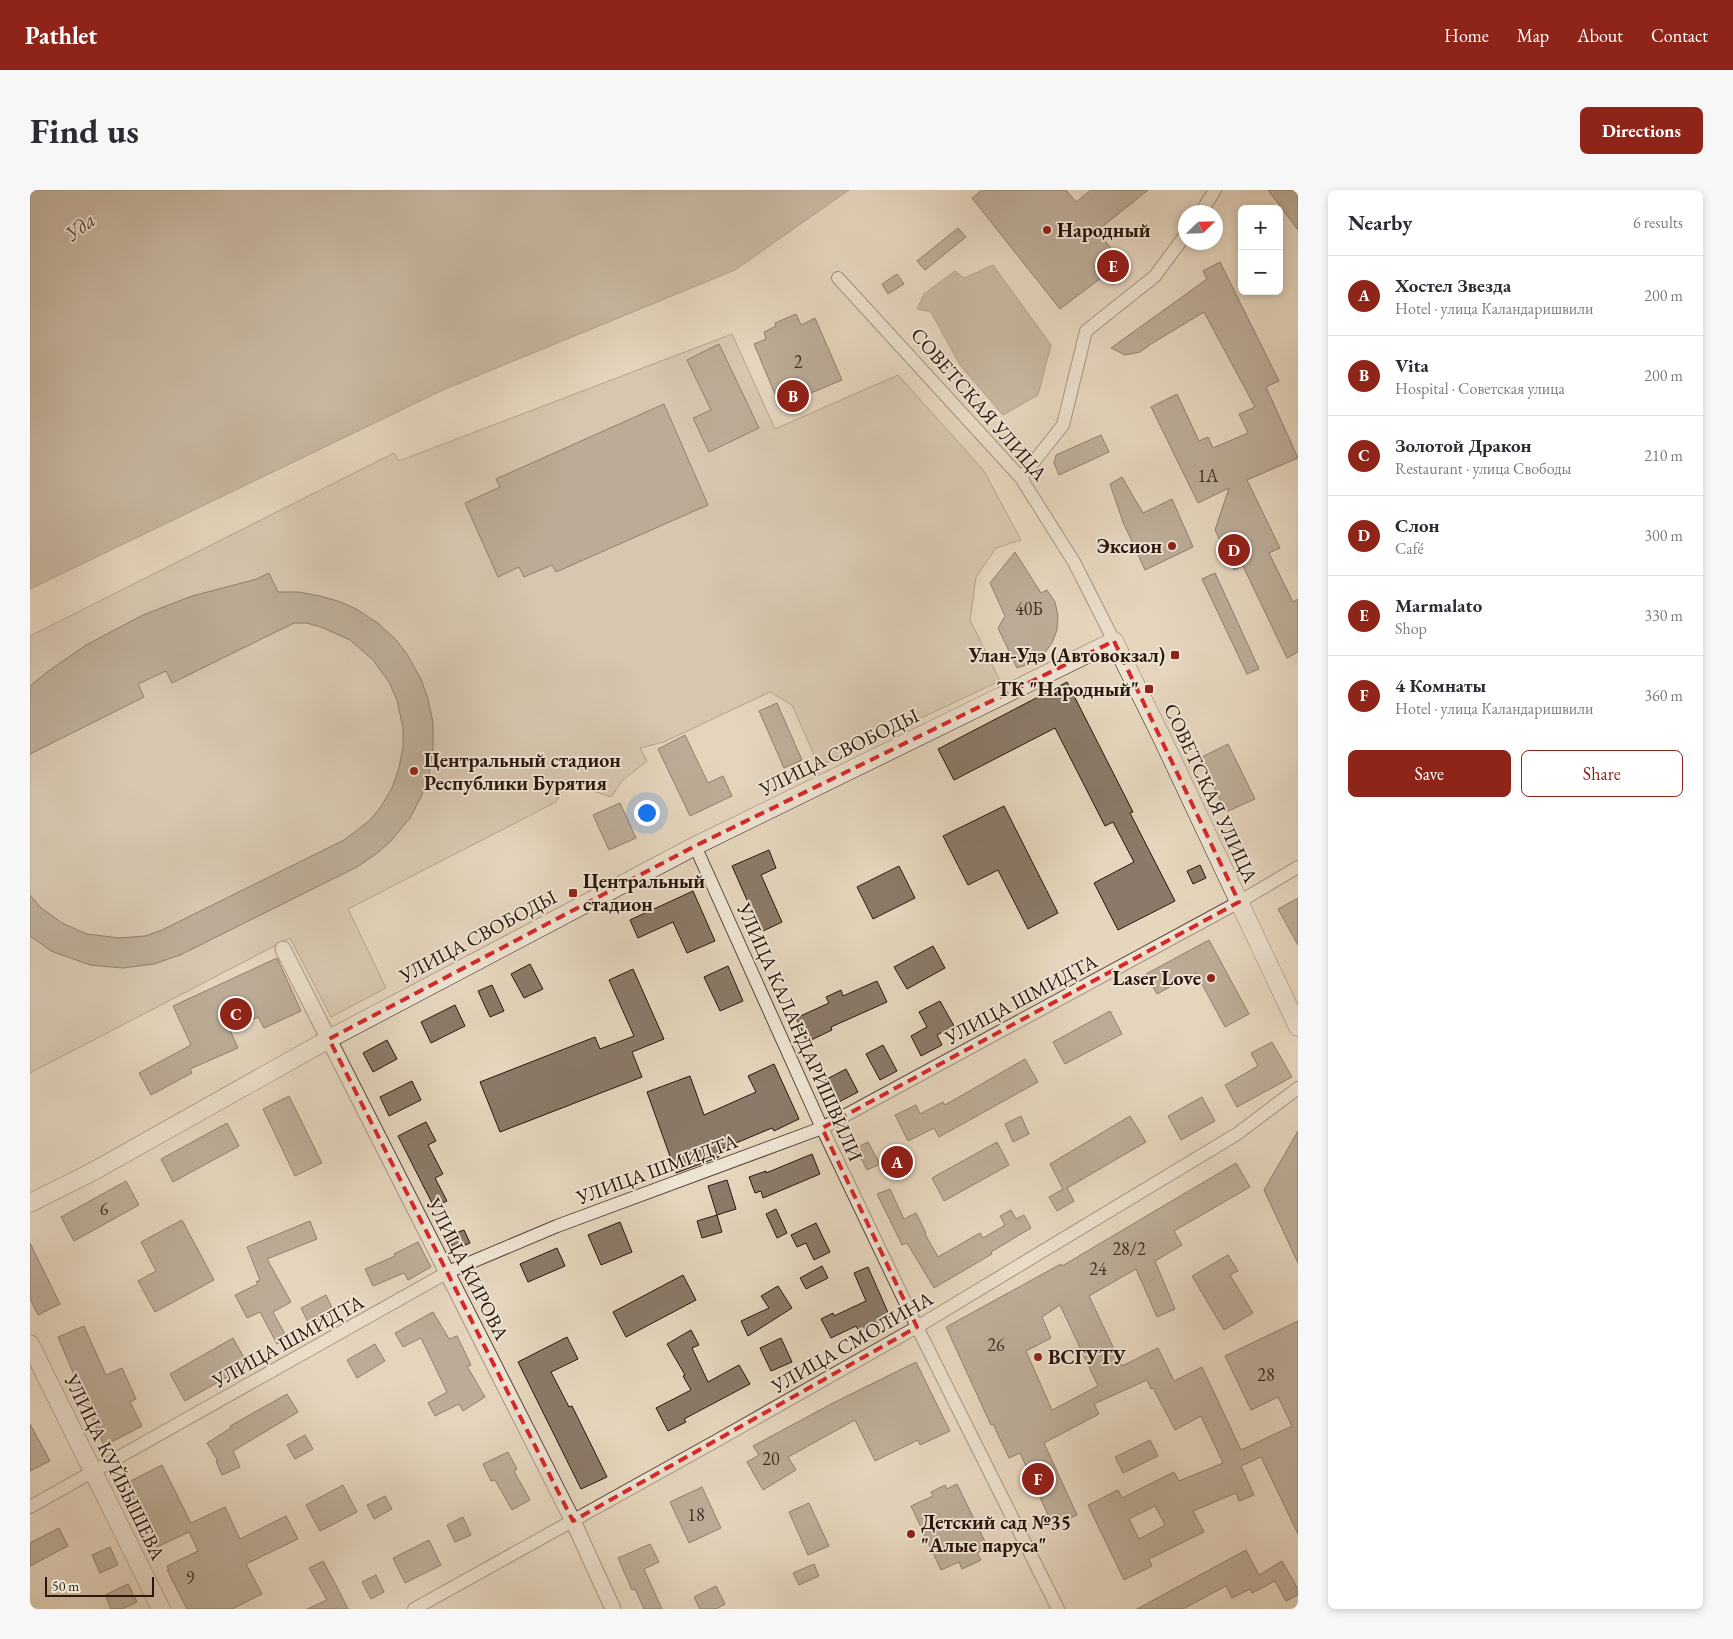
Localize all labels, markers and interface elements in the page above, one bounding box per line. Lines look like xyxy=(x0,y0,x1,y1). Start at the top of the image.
text: Pathlet xyxy=(25,20,97,51)
text: Home xyxy=(1444,24,1489,47)
text: Map xyxy=(1517,24,1549,47)
text: About xyxy=(1577,24,1623,47)
text: Contact xyxy=(1651,24,1708,47)
button: Directions xyxy=(1580,107,1703,154)
text: Find us xyxy=(30,108,139,153)
north arrow xyxy=(1178,205,1223,250)
map controls xyxy=(1238,205,1283,295)
button: + xyxy=(1238,205,1283,250)
water label: Уда xyxy=(59,206,101,247)
text: Nearby xyxy=(1348,209,1412,236)
text: 6 results xyxy=(1633,212,1683,233)
place label: Народный xyxy=(1057,217,1151,243)
marker: Народный xyxy=(1041,224,1053,236)
pin: E xyxy=(1097,247,1129,285)
button: − xyxy=(1238,250,1283,295)
text: Хостел Звезда xyxy=(1395,273,1511,298)
text: A xyxy=(1358,285,1370,306)
text: 200 m xyxy=(1644,285,1683,306)
text: Hotel · улица Каландаришвили xyxy=(1395,298,1593,319)
street label: СОВЕТСКАЯ УЛИЦА xyxy=(905,322,1053,486)
house number: 2 xyxy=(794,350,803,373)
text: Vita xyxy=(1395,353,1429,378)
text: B xyxy=(1359,365,1369,386)
text: 200 m xyxy=(1644,365,1683,386)
pin: B xyxy=(777,377,809,415)
text: Hospital · Советская улица xyxy=(1395,378,1565,399)
text: Золотой Дракон xyxy=(1395,433,1532,458)
text: C xyxy=(1358,445,1370,466)
text: 210 m xyxy=(1644,445,1683,466)
text: Restaurant · улица Свободы xyxy=(1395,458,1571,479)
house number: 1А xyxy=(1197,464,1219,487)
text: Слон xyxy=(1395,513,1440,538)
text: D xyxy=(1358,525,1370,546)
text: 300 m xyxy=(1644,525,1683,546)
pin: D xyxy=(1218,531,1250,569)
place label: Эксион xyxy=(1096,533,1162,559)
text: Café xyxy=(1395,538,1424,559)
marker: Эксион xyxy=(1166,540,1178,552)
text: Marmalato xyxy=(1395,593,1482,618)
house number: 40Б xyxy=(1015,597,1043,620)
text: E xyxy=(1359,605,1369,626)
text: 330 m xyxy=(1644,605,1683,626)
text: Shop xyxy=(1395,618,1427,639)
place label: Улан-Удэ (Автовокзал) xyxy=(967,642,1165,668)
marker: Улан-Удэ (Автовокзал) xyxy=(1169,649,1181,661)
text: 4 Комнаты xyxy=(1395,673,1486,698)
place label: ТК "Народный" xyxy=(997,676,1139,702)
marker: ТК "Народный" xyxy=(1143,683,1155,695)
text: F xyxy=(1360,685,1368,706)
text: 360 m xyxy=(1644,685,1683,706)
text: Hotel · улица Каландаришвили xyxy=(1395,698,1593,719)
street label: СОВЕТСКАЯ УЛИЦА xyxy=(1158,699,1264,887)
street label: УЛИЦА СВОБОДЫ xyxy=(754,702,924,802)
place label: Центральный стадион Республики Бурятия xyxy=(424,747,621,796)
button: Save xyxy=(1348,750,1511,797)
button: Share xyxy=(1521,750,1683,797)
marker: Центральный стадион Республики Бурятия xyxy=(408,765,420,777)
your location xyxy=(634,800,660,826)
place label: Центральный стадион xyxy=(583,868,705,917)
street label: УЛИЦА СВОБОДЫ xyxy=(394,883,562,989)
marker: Центральный стадион xyxy=(567,887,579,899)
street label: УЛИЦА КАЛАНДАРИШВИЛИ xyxy=(731,898,869,1165)
street label: УЛИЦА ШМИДТА xyxy=(939,948,1102,1051)
place label: Laser Love xyxy=(1112,965,1201,991)
marker: Laser Love xyxy=(1205,972,1217,984)
pin: C xyxy=(220,995,252,1033)
street label: УЛИЦА ШМИДТА xyxy=(572,1128,741,1211)
pin: A xyxy=(881,1143,913,1181)
street label: УЛИЦА КИРОВА xyxy=(421,1193,515,1345)
house number: 6 xyxy=(100,1197,109,1220)
house number: 28/2 xyxy=(1112,1237,1146,1260)
house number: 24 xyxy=(1089,1257,1107,1280)
street label: УЛИЦА СМОЛИНА xyxy=(766,1285,938,1399)
street label: УЛИЦА ШМИДТА xyxy=(207,1288,369,1394)
house number: 26 xyxy=(987,1333,1005,1356)
place label: ВСГУТУ xyxy=(1048,1344,1127,1370)
marker: ВСГУТУ xyxy=(1032,1351,1044,1363)
house number: 28 xyxy=(1257,1363,1275,1386)
street label: УЛИЦА КУЙБЫШЕВА xyxy=(58,1369,171,1564)
house number: 20 xyxy=(762,1447,780,1470)
pin: F xyxy=(1022,1460,1054,1498)
house number: 18 xyxy=(687,1503,705,1526)
place label: Детский сад №35 "Алые паруса" xyxy=(921,1509,1071,1558)
marker: Детский сад №35 "Алые паруса" xyxy=(905,1528,917,1540)
house number: 9 xyxy=(186,1566,195,1589)
scale bar xyxy=(45,1574,154,1597)
text: 50 m xyxy=(52,1577,79,1595)

